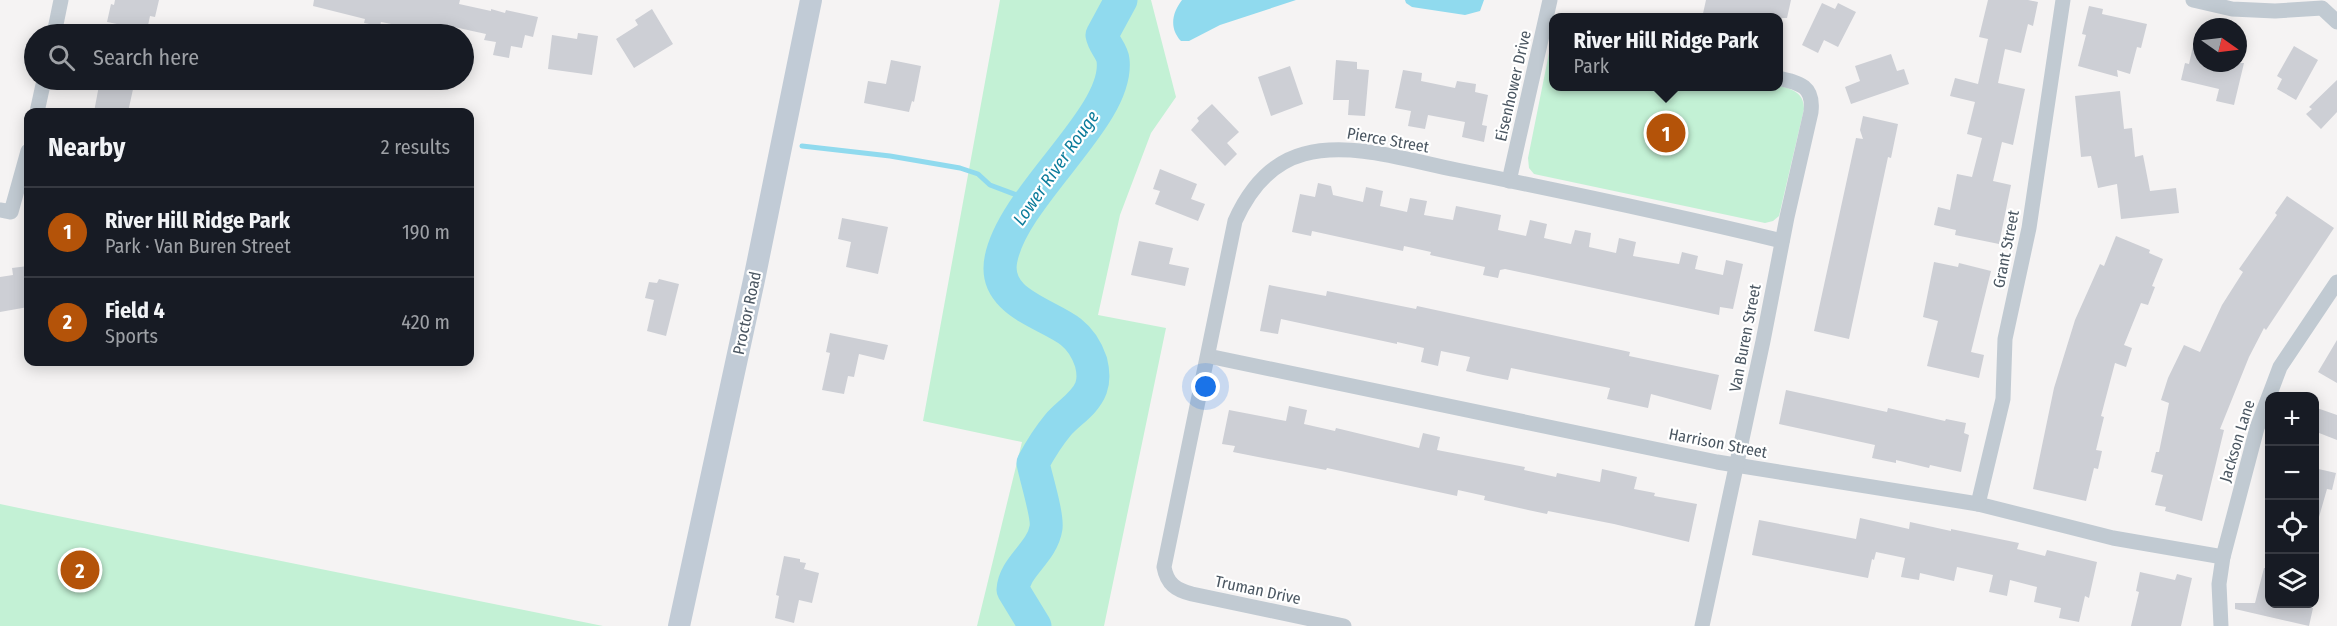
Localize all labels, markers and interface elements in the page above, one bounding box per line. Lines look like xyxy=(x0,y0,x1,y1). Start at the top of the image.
popup xyxy=(1549,13,1783,91)
north arrow xyxy=(2193,18,2247,72)
search box xyxy=(24,24,474,90)
text: River Hill Ridge Park xyxy=(1574,27,1758,54)
street label: Eisenhower Drive xyxy=(1491,29,1535,143)
icon: search xyxy=(45,41,78,74)
text: Search here xyxy=(93,44,199,71)
text: Park xyxy=(1574,54,1609,78)
water label: Lower River Rouge xyxy=(1008,106,1104,230)
pin: 1 xyxy=(1646,110,1686,156)
street label: Pierce Street xyxy=(1345,123,1431,157)
text: Nearby xyxy=(48,132,125,163)
text: 2 results xyxy=(381,135,450,159)
text: River Hill Ridge Park xyxy=(105,207,290,234)
street label: Grant Street xyxy=(1989,208,2023,290)
text: 1 xyxy=(63,220,72,244)
text: 190 m xyxy=(402,220,450,244)
text: Park · Van Buren Street xyxy=(105,234,291,258)
street label: Proctor Road xyxy=(729,270,765,356)
street label: Van Buren Street xyxy=(1725,282,1765,393)
text: Field 4 xyxy=(105,297,165,324)
text: 2 xyxy=(63,310,72,334)
text: 420 m xyxy=(401,310,450,334)
text: Sports xyxy=(105,324,158,348)
your location xyxy=(1191,372,1220,401)
map controls xyxy=(2265,392,2319,608)
button: + xyxy=(2265,392,2319,446)
street label: Jackson Lane xyxy=(2215,397,2259,484)
street label: Harrison Street xyxy=(1667,424,1769,462)
button: − xyxy=(2265,446,2319,500)
button: locate xyxy=(2265,500,2319,554)
pin: 2 xyxy=(60,548,100,592)
button: layers xyxy=(2265,554,2319,608)
street label: Truman Drive xyxy=(1213,572,1303,608)

